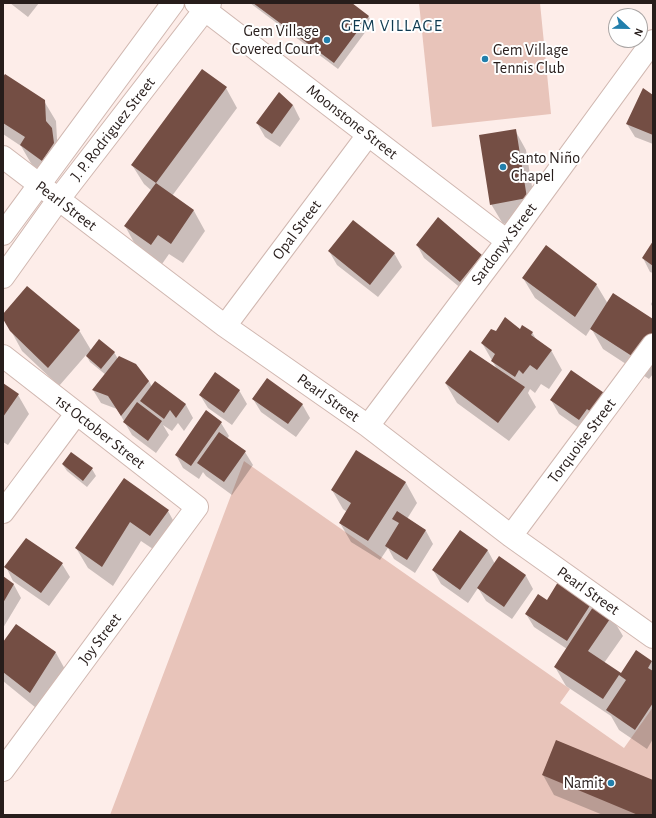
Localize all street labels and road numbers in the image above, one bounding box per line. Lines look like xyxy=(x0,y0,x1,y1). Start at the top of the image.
street label: J. P. Rodriguez Street xyxy=(67,73,159,185)
street label: Moonstone Street xyxy=(303,80,401,164)
street label: Pearl Street xyxy=(32,177,100,235)
street label: Opal Street xyxy=(268,196,326,264)
street label: Sardonyx Street xyxy=(467,199,541,289)
street label: Pearl Street xyxy=(293,370,363,426)
street label: 1st October Street xyxy=(51,391,149,473)
street label: Torquoise Street xyxy=(544,395,620,487)
street label: Pearl Street xyxy=(553,563,623,619)
street label: Joy Street xyxy=(74,609,126,669)

